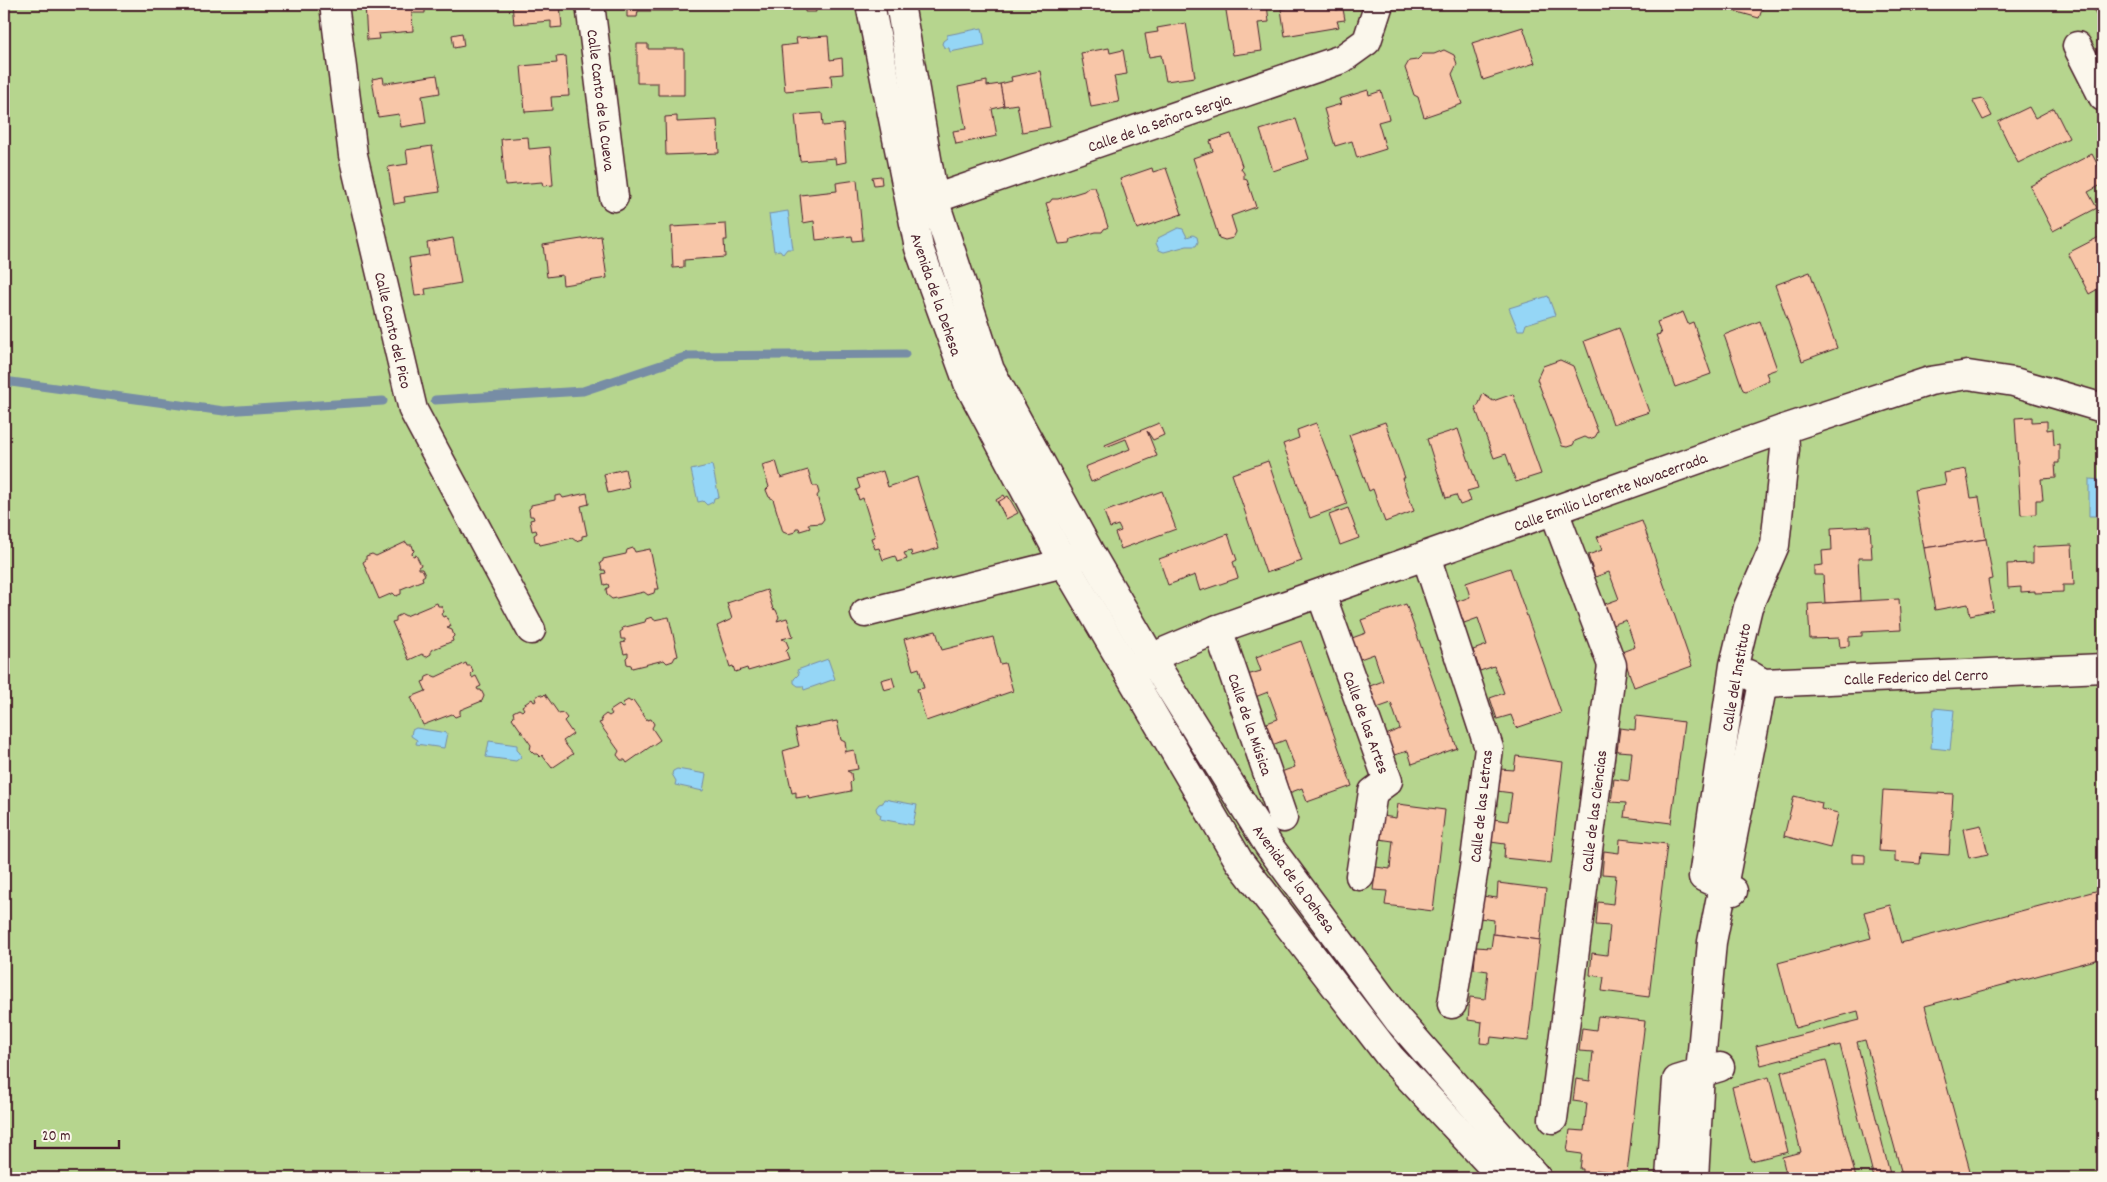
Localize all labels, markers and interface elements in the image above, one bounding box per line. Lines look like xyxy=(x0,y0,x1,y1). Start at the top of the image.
street label: Calle Canto de la Cueva xyxy=(579,28,620,173)
street label: Calle de la Señora Sergia xyxy=(1085,89,1235,160)
street label: Avenida de la Dehesa xyxy=(903,230,967,360)
street label: Calle Canto del Pico xyxy=(367,270,416,391)
street label: Calle Emilio Llorente Navacerrada xyxy=(1511,447,1711,539)
street label: Calle del Instituto xyxy=(1717,622,1758,733)
street label: Calle Federico del Cerro xyxy=(1843,664,1989,693)
street label: Calle de las Artes xyxy=(1335,668,1394,778)
street label: Calle de la Música xyxy=(1220,671,1277,780)
street label: Calle de las Letras xyxy=(1465,748,1500,864)
street label: Calle de las Ciencias xyxy=(1577,749,1614,874)
street label: Avenida de la Dehesa xyxy=(1246,821,1340,939)
scale bar xyxy=(35,1117,119,1149)
text: 20 m xyxy=(42,1126,70,1148)

